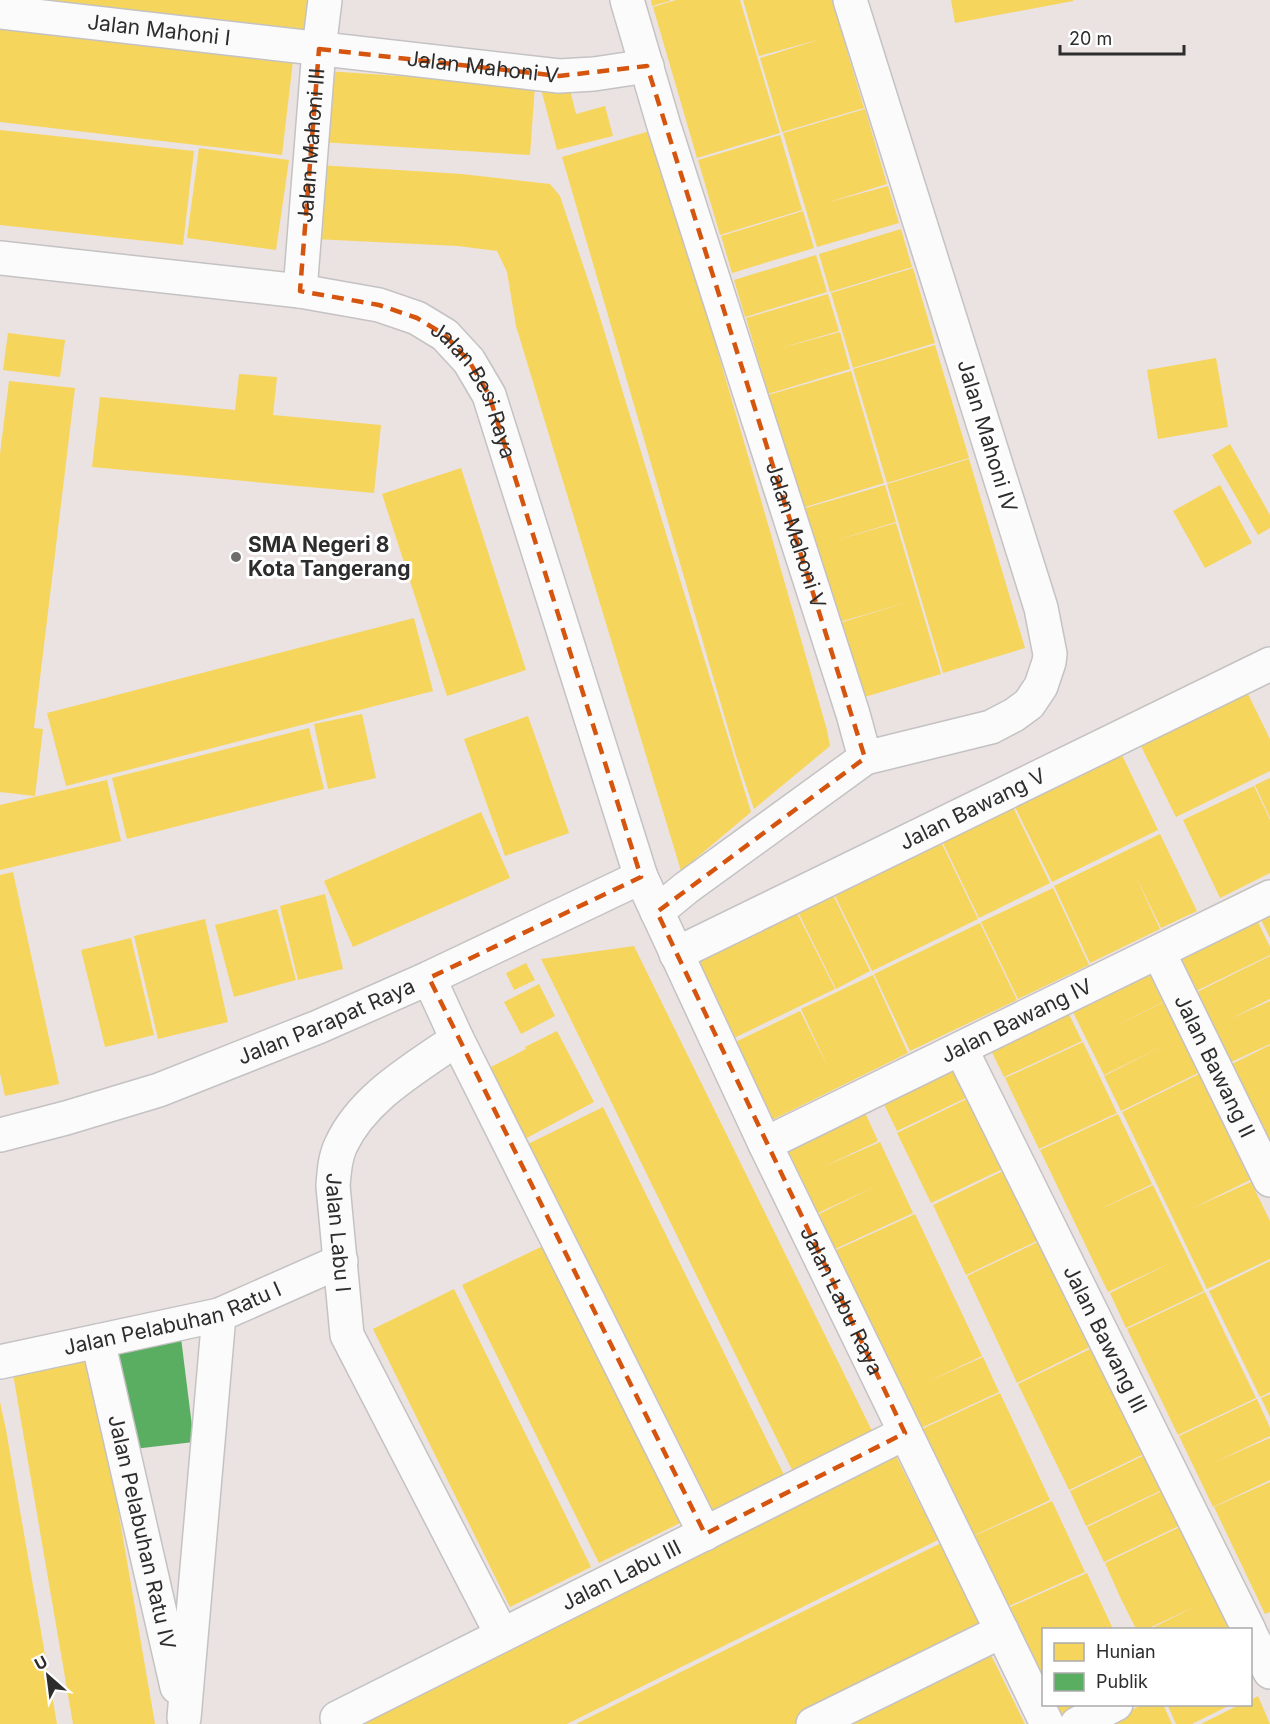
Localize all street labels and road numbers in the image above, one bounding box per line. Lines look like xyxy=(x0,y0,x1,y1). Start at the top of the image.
street label: Jalan Mahoni I xyxy=(86,9,232,50)
street label: Jalan Mahoni V xyxy=(406,46,560,88)
street label: Jalan Mahoni III xyxy=(292,67,329,224)
street label: Jalan Besi Raya xyxy=(426,316,521,462)
street label: Jalan Mahoni IV xyxy=(952,357,1023,515)
street label: Jalan Mahoni V xyxy=(761,458,831,611)
street label: Jalan Bawang V xyxy=(895,763,1049,855)
street label: Jalan Parapat Raya xyxy=(234,973,419,1070)
street label: Jalan Bawang IV xyxy=(937,973,1096,1068)
street label: Jalan Bawang II xyxy=(1169,990,1260,1142)
street label: Jalan Labu I xyxy=(321,1172,356,1293)
street label: Jalan Labu Raya xyxy=(795,1222,888,1379)
street label: Jalan Bawang III xyxy=(1058,1261,1152,1417)
street label: Jalan Pelabuhan Ratu I xyxy=(61,1276,285,1360)
street label: Jalan Pelabuhan Ratu IV xyxy=(103,1412,181,1652)
street label: Jalan Labu III xyxy=(557,1534,685,1615)

